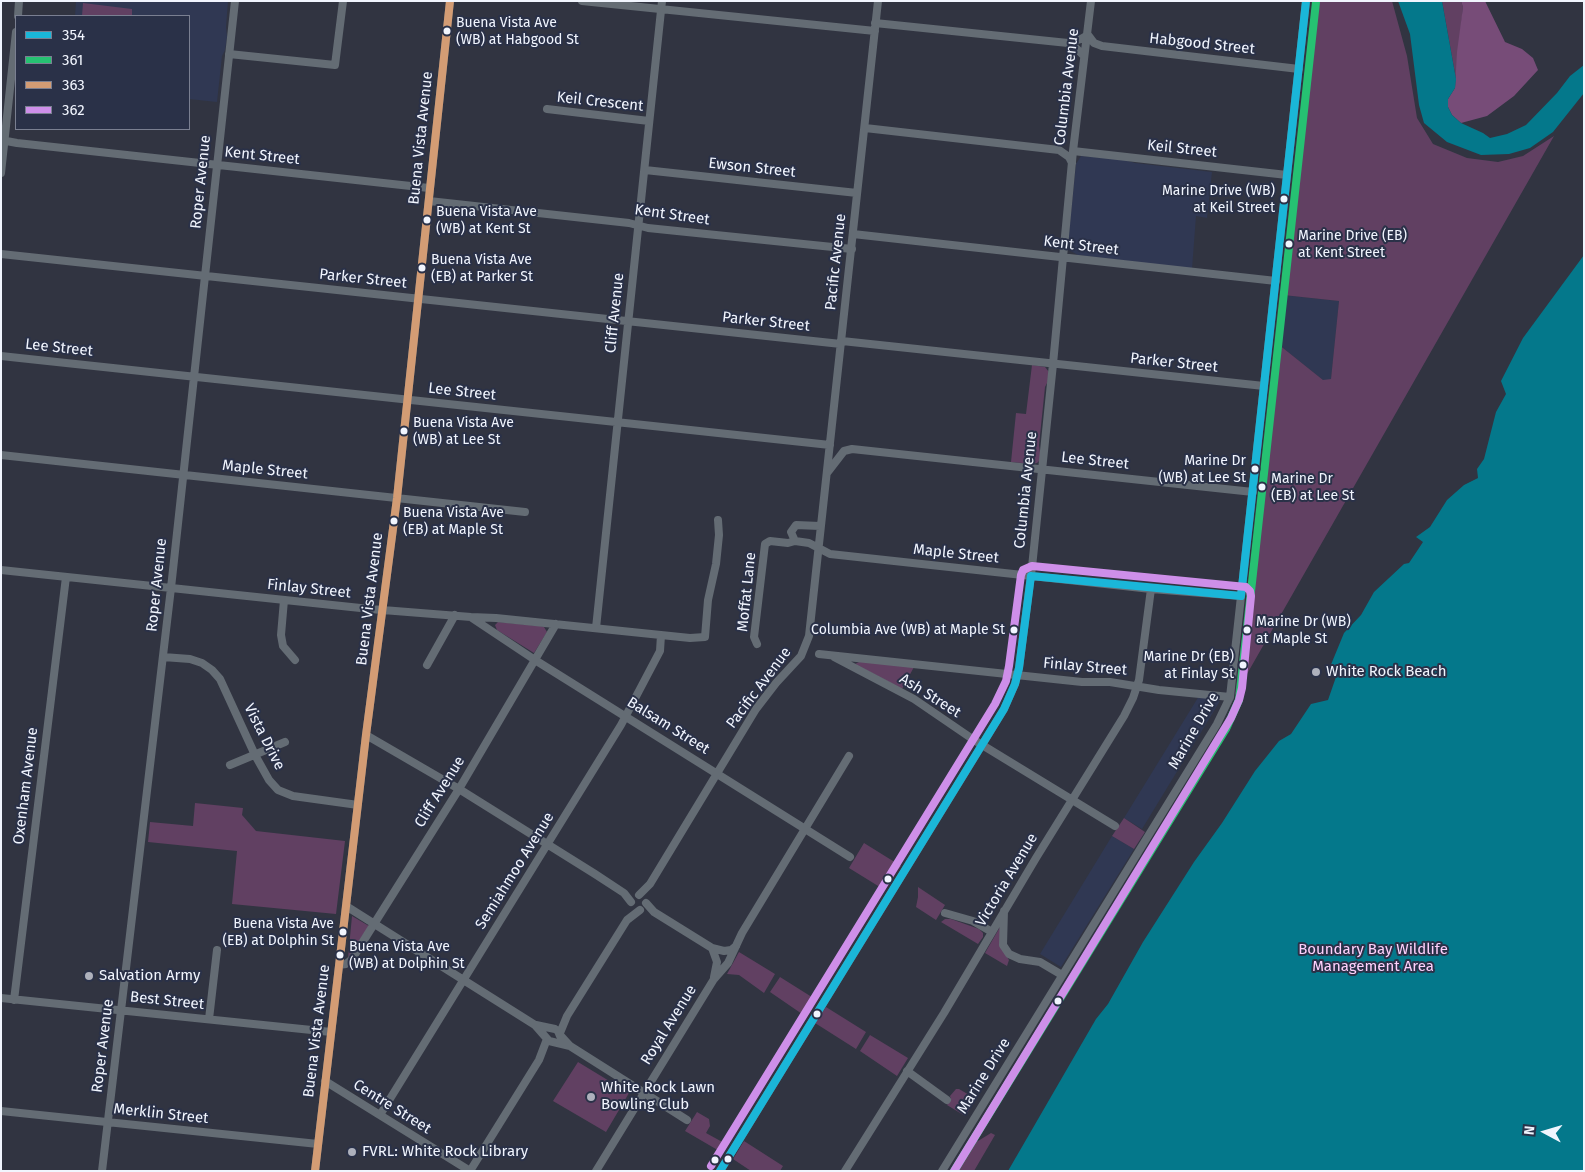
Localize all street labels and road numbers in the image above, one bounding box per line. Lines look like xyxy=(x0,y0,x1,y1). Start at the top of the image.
street label: Columbia Avenue xyxy=(1051,27,1083,147)
street label: Habgood Street xyxy=(1148,30,1256,58)
street label: Buena Vista Avenue xyxy=(405,71,437,205)
street label: Keil Crescent xyxy=(556,88,644,116)
street label: Roper Avenue xyxy=(187,134,215,230)
street label: Keil Street xyxy=(1146,136,1218,162)
street label: Kent Street xyxy=(223,143,301,169)
street label: Ewson Street xyxy=(707,154,797,182)
street label: Kent Street xyxy=(633,201,711,229)
street label: Pacific Avenue xyxy=(822,213,850,311)
street label: Kent Street xyxy=(1042,232,1120,260)
street label: Parker Street xyxy=(318,265,408,293)
street label: Cliff Avenue xyxy=(602,272,628,354)
street label: Parker Street xyxy=(721,308,811,336)
street label: Lee Street xyxy=(24,335,94,361)
street label: Parker Street xyxy=(1129,349,1219,377)
street label: Lee Street xyxy=(427,379,497,405)
street label: Columbia Avenue xyxy=(1011,430,1041,550)
street label: Lee Street xyxy=(1060,448,1130,474)
street label: Maple Street xyxy=(221,457,309,483)
street label: Buena Vista Avenue xyxy=(353,532,387,666)
street label: Roper Avenue xyxy=(143,537,171,633)
street label: Maple Street xyxy=(912,541,1000,567)
street label: Moffat Lane xyxy=(734,551,760,633)
street label: Finlay Street xyxy=(266,576,352,602)
street label: Pacific Avenue xyxy=(723,644,795,732)
street label: Finlay Street xyxy=(1042,654,1128,680)
street label: Ash Street xyxy=(896,670,964,722)
street label: Marine Drive xyxy=(1165,689,1223,773)
street label: Balsam Street xyxy=(623,693,713,759)
street label: Vista Drive xyxy=(240,701,288,773)
street label: Oxenham Avenue xyxy=(10,726,42,846)
street label: Cliff Avenue xyxy=(411,753,469,831)
street label: Semiahmoo Avenue xyxy=(472,809,558,933)
street label: Victoria Avenue xyxy=(972,830,1042,930)
street label: Buena Vista Avenue xyxy=(300,964,334,1098)
street label: Royal Avenue xyxy=(637,982,701,1068)
street label: Best Street xyxy=(129,988,205,1014)
street label: Roper Avenue xyxy=(88,998,118,1094)
street label: Marine Drive xyxy=(954,1035,1014,1117)
street label: Centre Street xyxy=(350,1076,434,1138)
street label: Merklin Street xyxy=(113,1100,209,1128)

